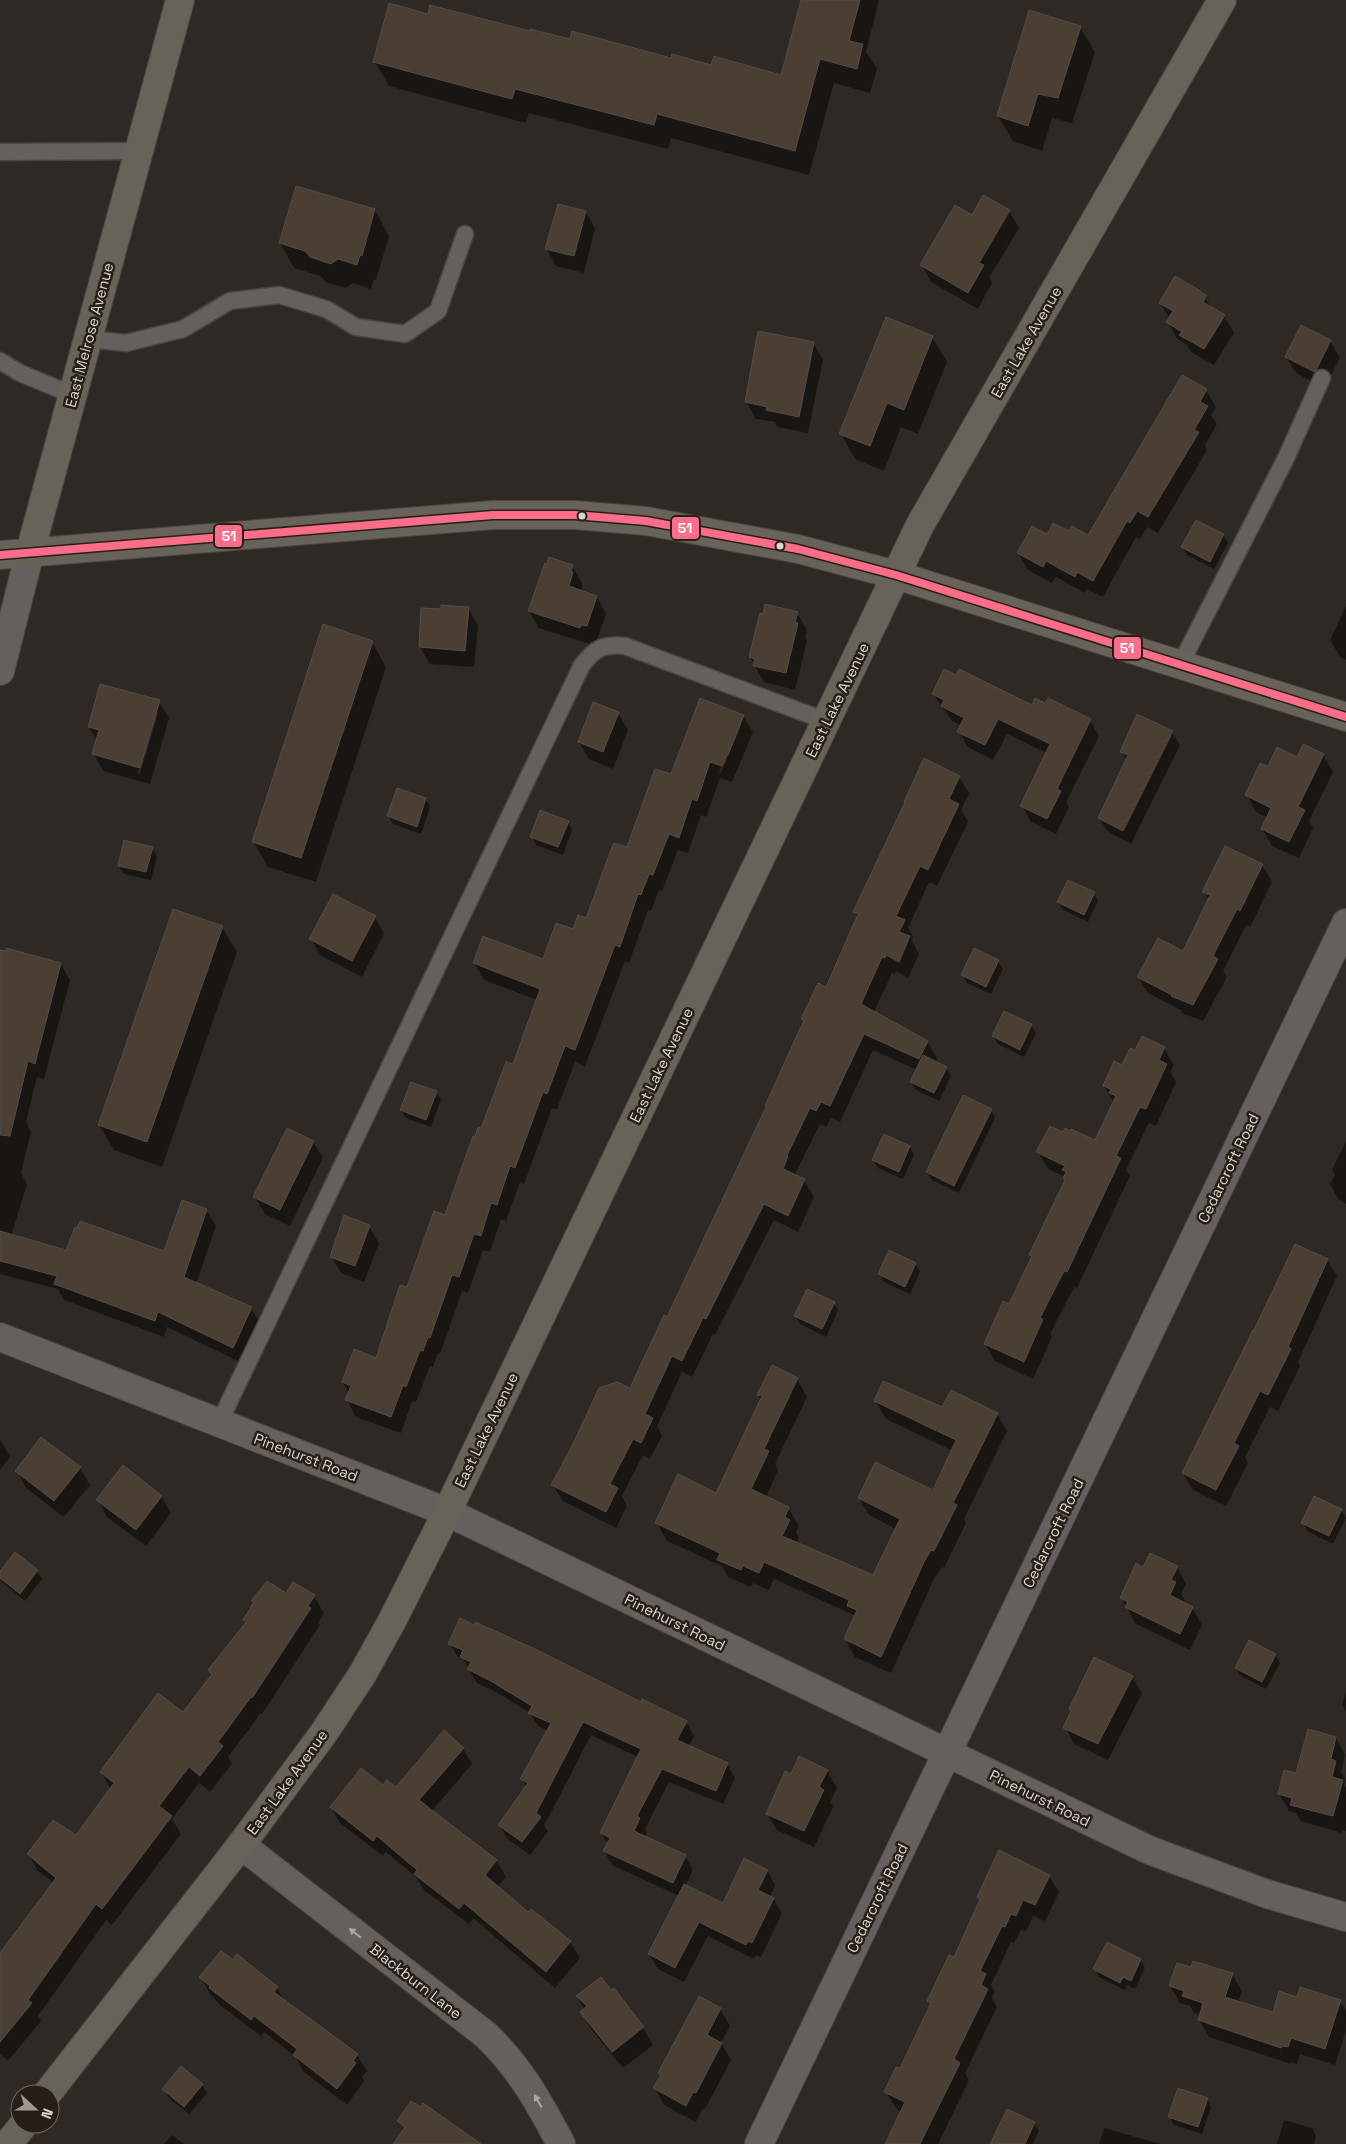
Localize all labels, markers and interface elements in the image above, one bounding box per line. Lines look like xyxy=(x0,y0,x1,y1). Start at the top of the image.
street label: East Melrose Avenue xyxy=(61,260,118,409)
street label: East Lake Avenue xyxy=(986,283,1066,401)
unlabelled marker xyxy=(577,511,587,521)
line badge: 51 xyxy=(671,516,700,540)
text: 51 xyxy=(678,519,692,537)
line badge: 51 xyxy=(214,524,243,548)
text: 51 xyxy=(222,527,236,545)
unlabelled marker xyxy=(775,541,785,551)
line badge: 51 xyxy=(1113,636,1142,660)
street label: East Lake Avenue xyxy=(801,639,873,761)
text: 51 xyxy=(1120,639,1134,657)
street label: East Lake Avenue xyxy=(625,1004,697,1126)
street label: Cedarcroft Road xyxy=(1193,1110,1263,1226)
street label: East Lake Avenue xyxy=(450,1369,522,1491)
street label: Pinehurst Road xyxy=(251,1428,361,1486)
street label: Cedarcroft Road xyxy=(1018,1475,1088,1591)
street label: Pinehurst Road xyxy=(621,1589,729,1655)
street label: East Lake Avenue xyxy=(242,1726,332,1838)
street label: Pinehurst Road xyxy=(986,1765,1094,1831)
street label: Cedarcroft Road xyxy=(842,1840,912,1956)
one-way arrow xyxy=(349,1928,362,1939)
street label: Blackburn Lane xyxy=(366,1939,466,2023)
north arrow xyxy=(10,2084,60,2134)
one-way arrow xyxy=(533,2094,542,2107)
text: N xyxy=(37,2106,57,2121)

